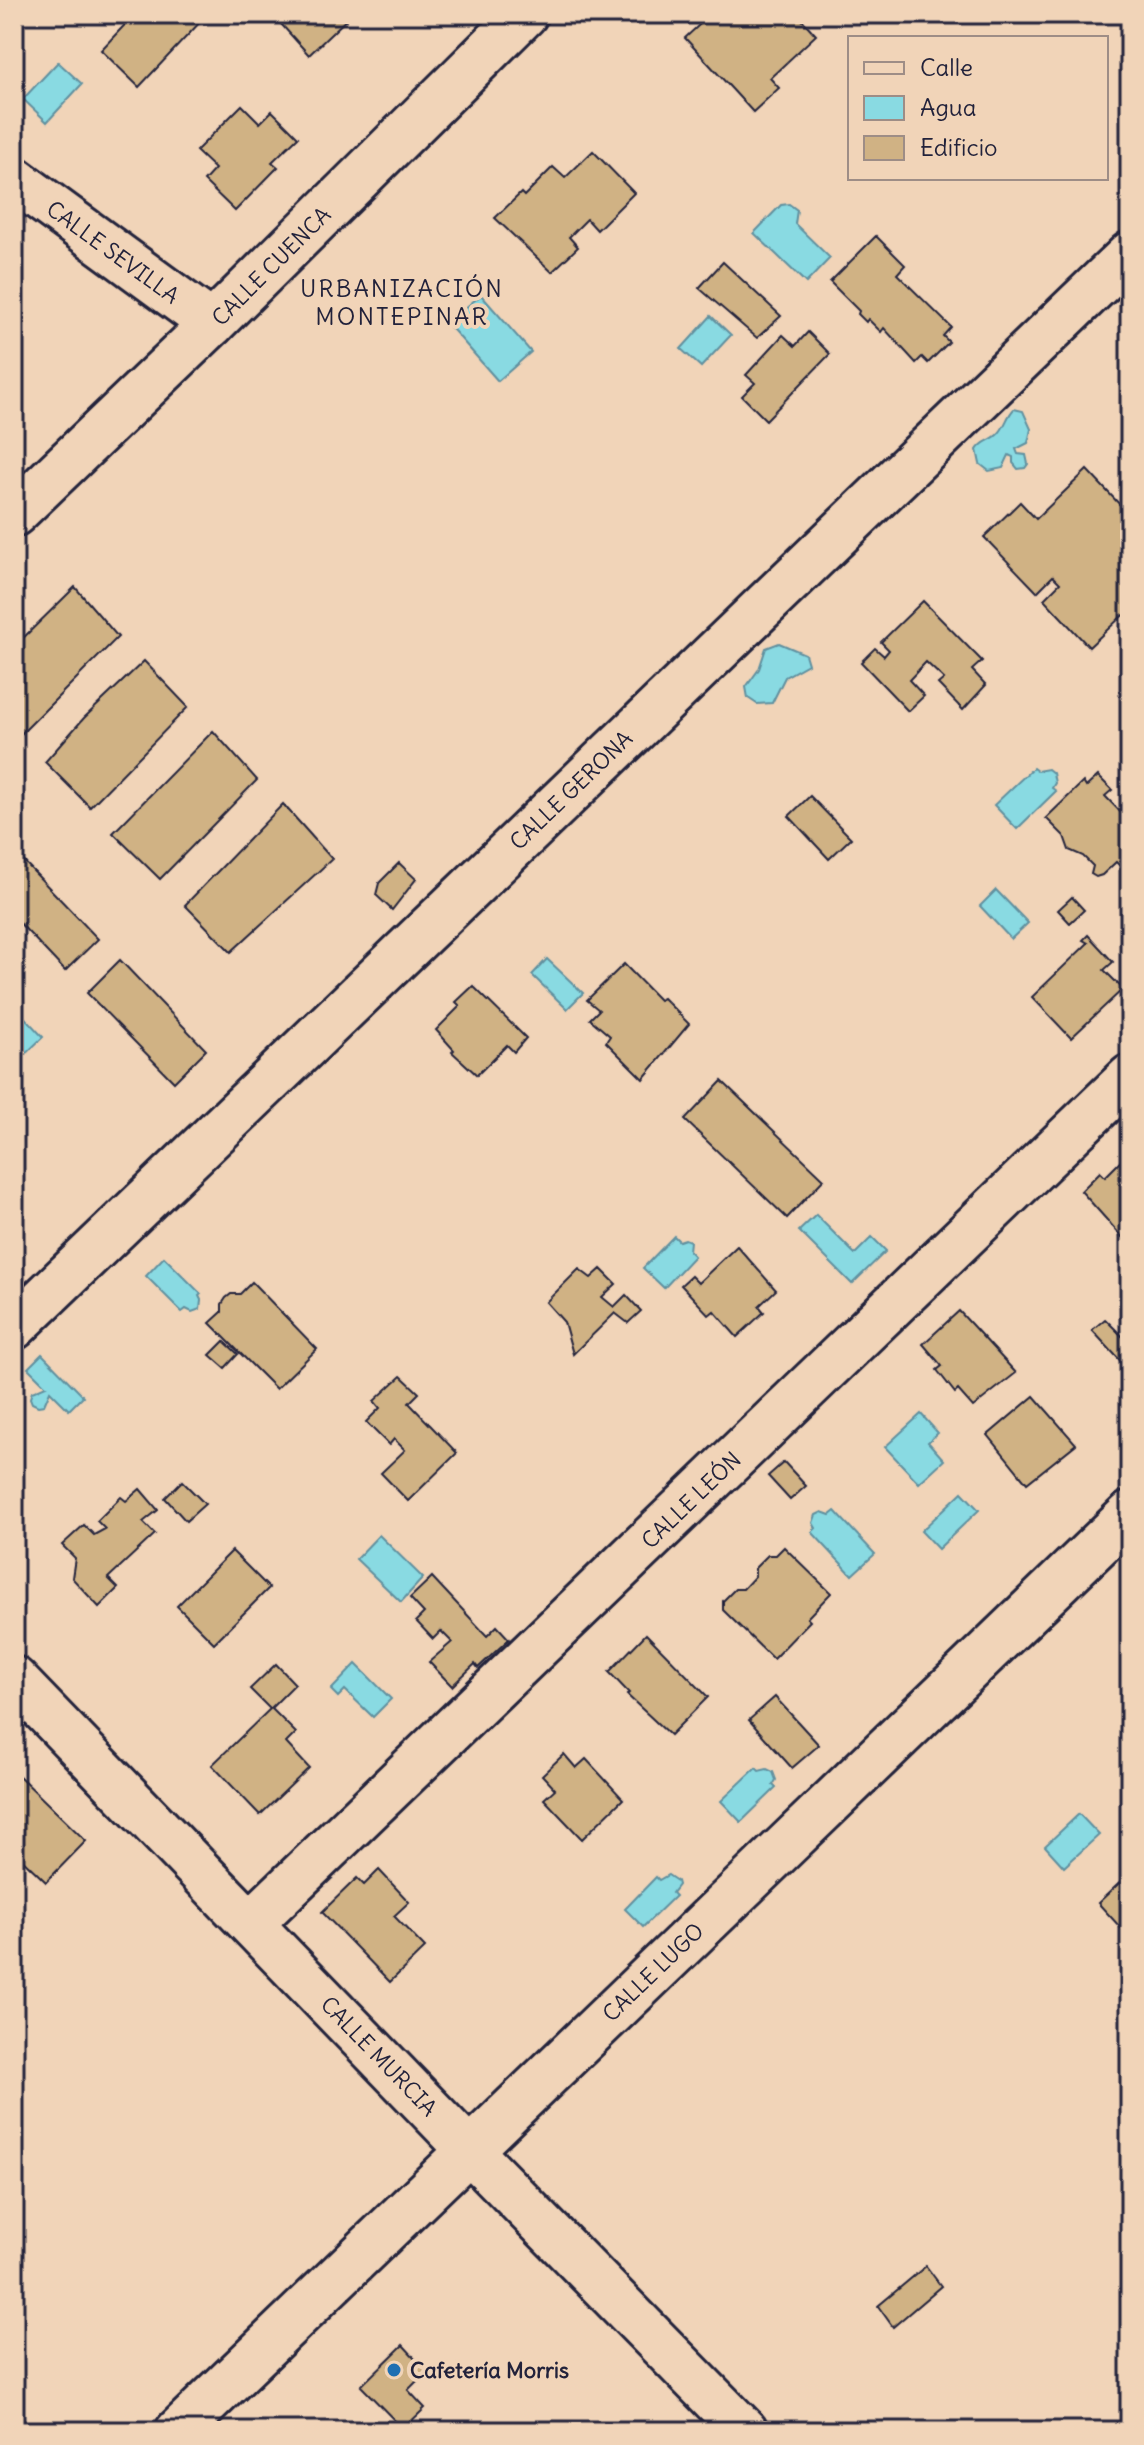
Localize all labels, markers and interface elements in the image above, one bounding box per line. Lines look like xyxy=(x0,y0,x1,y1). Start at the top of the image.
legend xyxy=(848,36,1108,180)
text: Calle xyxy=(920,52,973,82)
text: Agua xyxy=(920,92,976,122)
text: Edificio xyxy=(920,132,998,162)
street label: CALLE SEVILLA xyxy=(41,194,185,310)
street label: CALLE CUENCA xyxy=(206,201,336,331)
district label: URBANIZACIÓN MONTEPINAR xyxy=(300,273,504,331)
street label: CALLE GERONA xyxy=(504,724,638,856)
street label: CALLE LEÓN xyxy=(635,1446,747,1554)
street label: CALLE LUGO xyxy=(597,1917,709,2027)
street label: CALLE MURCIA xyxy=(315,1990,443,2122)
place label: Cafetería Morris xyxy=(410,2356,569,2384)
marker: Cafetería Morris xyxy=(385,2361,403,2379)

